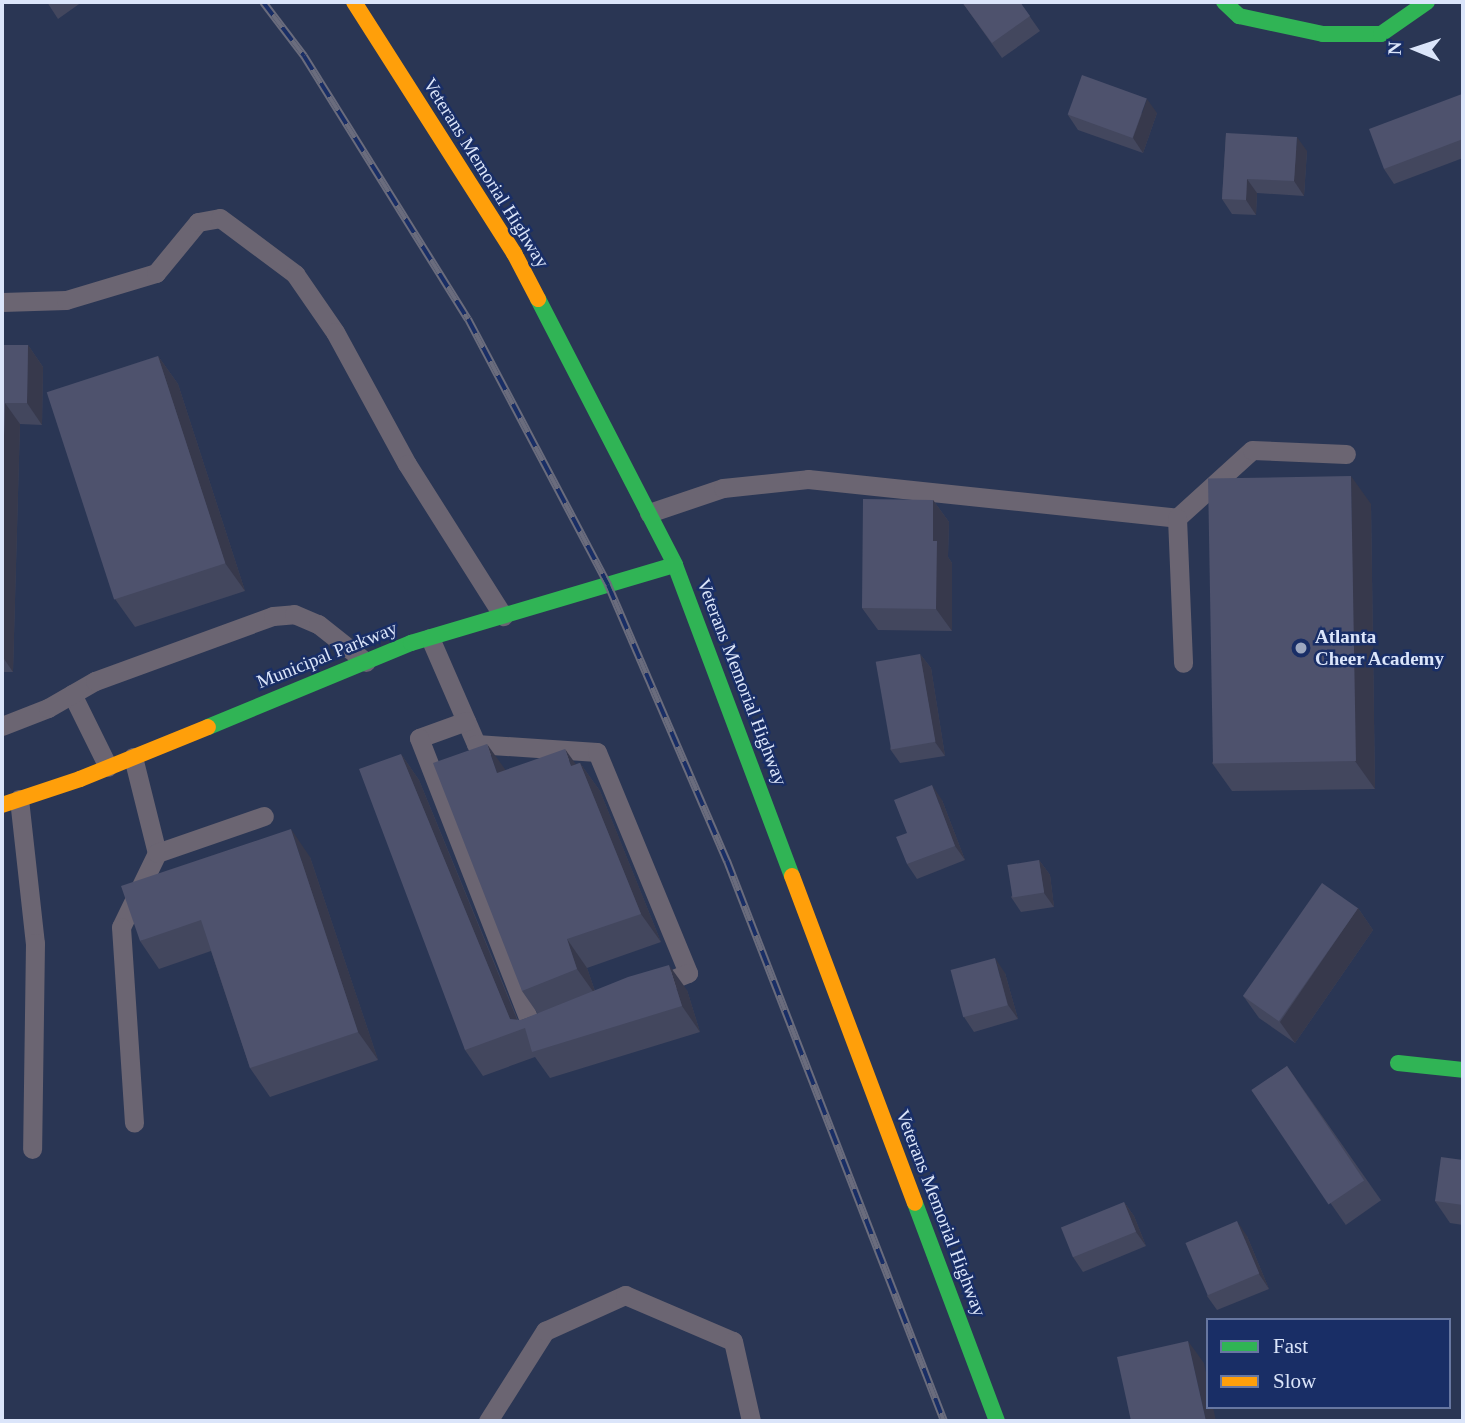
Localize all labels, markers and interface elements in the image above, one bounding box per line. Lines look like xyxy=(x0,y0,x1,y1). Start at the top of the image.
north arrow xyxy=(1381,14,1451,84)
text: N xyxy=(1384,41,1405,55)
street label: Veterans Memorial Highway xyxy=(418,74,554,272)
street label: Veterans Memorial Highway xyxy=(692,575,792,789)
street label: Municipal Parkway xyxy=(254,616,400,694)
place label: Atlanta Cheer Academy xyxy=(1315,626,1445,670)
marker: Atlanta Cheer Academy xyxy=(1293,640,1309,656)
street label: Veterans Memorial Highway xyxy=(891,1106,991,1320)
legend xyxy=(1206,1318,1451,1409)
text: Fast xyxy=(1273,1334,1308,1358)
text: Slow xyxy=(1273,1369,1316,1393)

